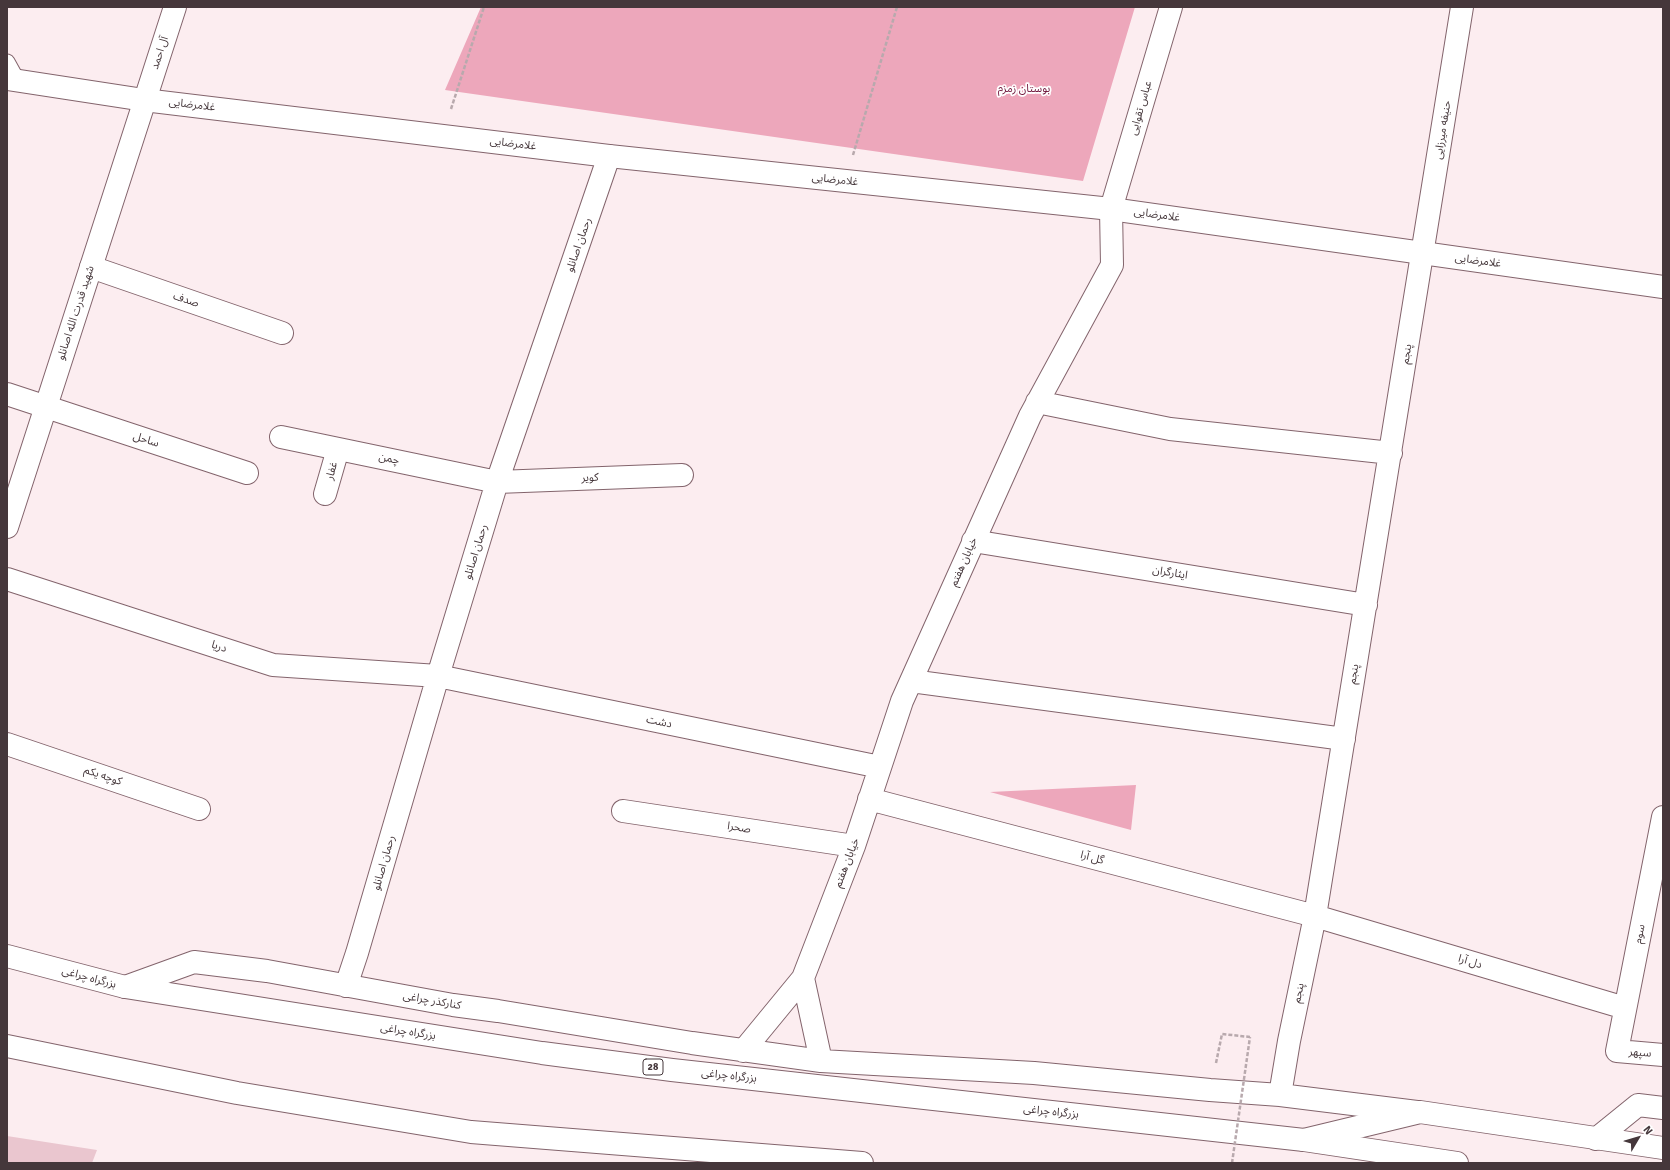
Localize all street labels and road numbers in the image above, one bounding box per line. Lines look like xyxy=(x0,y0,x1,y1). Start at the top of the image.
street label: آل احمد xyxy=(148,35,172,71)
street label: عباس تقوایی xyxy=(1127,79,1155,137)
street label: غلامرضایی xyxy=(168,96,216,114)
street label: حنیفه میرزایی xyxy=(1432,100,1454,160)
street label: غلامرضایی xyxy=(489,135,537,153)
street label: غلامرضایی xyxy=(811,171,859,189)
street label: غلامرضایی xyxy=(1133,205,1181,225)
street label: رحمان اصانلو xyxy=(564,216,594,274)
street label: غلامرضایی xyxy=(1454,251,1502,271)
street label: شهید قدرت الله اصانلو xyxy=(55,264,97,362)
street label: صدف xyxy=(171,289,201,311)
street label: پنجم xyxy=(1399,343,1415,365)
street label: ساحل xyxy=(131,430,161,450)
street label: چمن xyxy=(377,450,401,468)
street label: غفار xyxy=(323,460,341,482)
street label: کویر xyxy=(581,471,599,485)
street label: رحمان اصانلو xyxy=(461,523,491,581)
street label: خیابان هفتم xyxy=(947,536,981,588)
street label: ایثارگران xyxy=(1151,564,1189,582)
street label: دریا xyxy=(210,638,228,656)
street label: پنجم xyxy=(1346,663,1362,685)
street label: دشت xyxy=(645,713,673,731)
street label: کوچه یکم xyxy=(82,763,124,789)
street label: صحرا xyxy=(726,820,752,836)
street label: رحمان اصانلو xyxy=(370,834,398,892)
street label: خیابان هفتم xyxy=(832,836,862,890)
street label: گل آرا xyxy=(1079,849,1105,867)
street label: سوم xyxy=(1632,923,1648,945)
street label: دل آرا xyxy=(1456,952,1484,972)
street label: بزرگراه چراغی xyxy=(60,964,118,992)
street label: پنجم xyxy=(1290,982,1308,1004)
street label: کنارکذر چراغی xyxy=(402,989,462,1013)
street label: بزرگراه چراغی xyxy=(379,1021,437,1043)
street label: سپهر xyxy=(1628,1045,1652,1061)
road number: 28 xyxy=(643,1059,663,1075)
street label: بزرگراه چراغی xyxy=(701,1067,757,1085)
street label: بزرگراه چراغی xyxy=(1023,1103,1079,1121)

